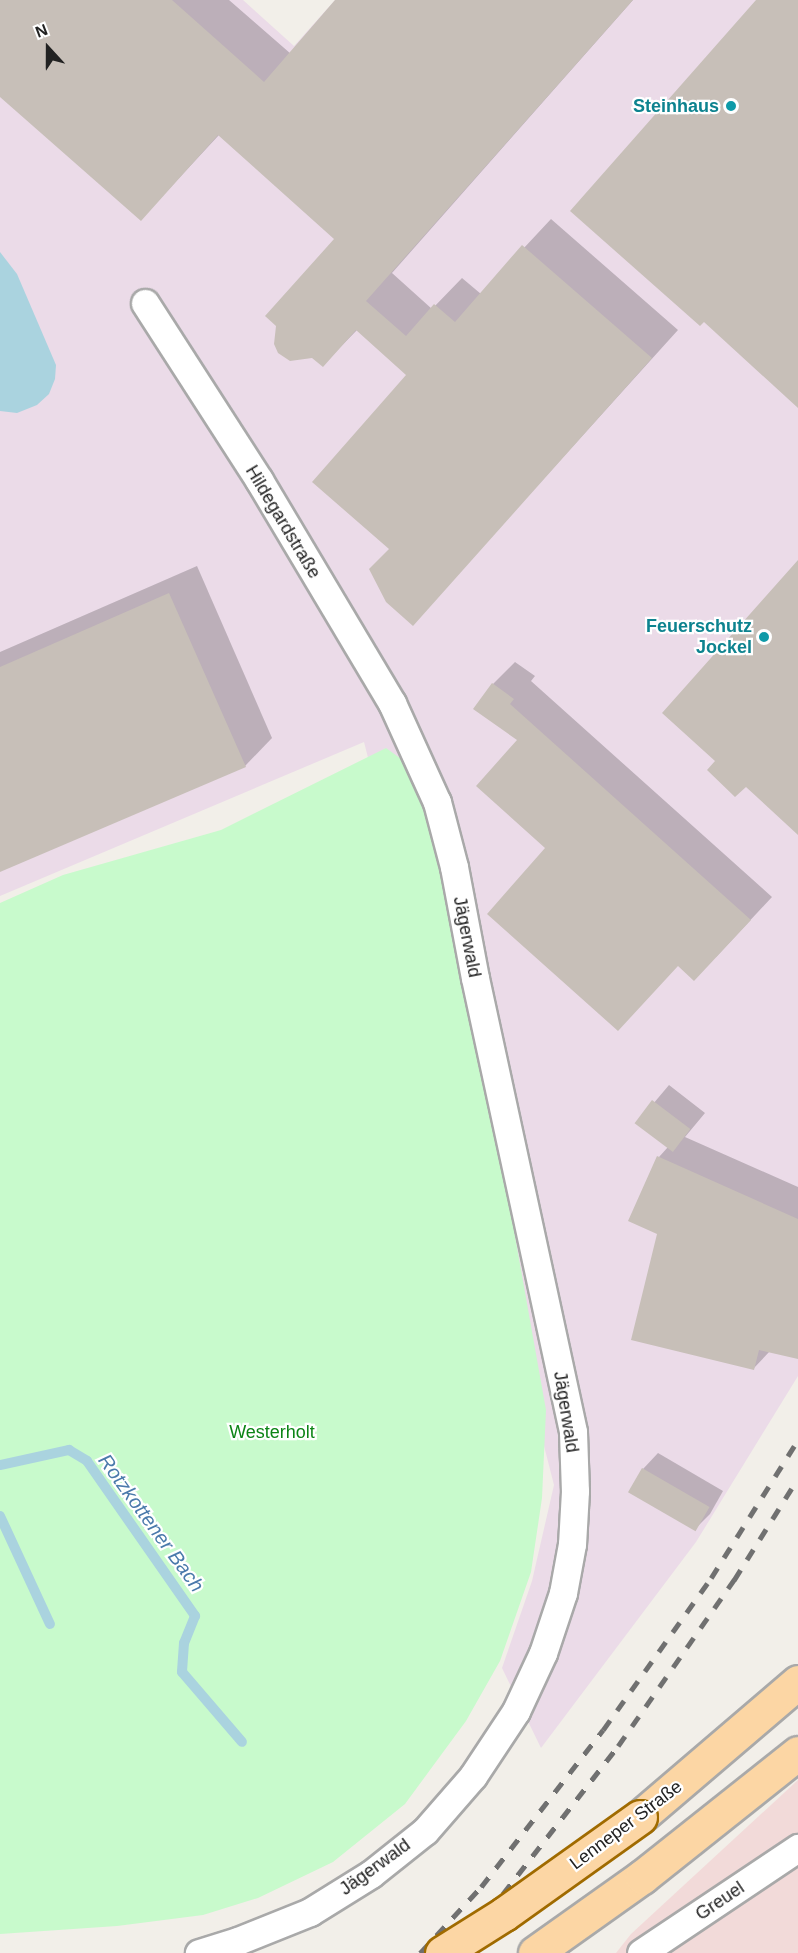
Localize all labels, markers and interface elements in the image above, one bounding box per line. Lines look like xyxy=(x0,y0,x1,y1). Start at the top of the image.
north arrow xyxy=(18,18,78,78)
text: N xyxy=(33,21,50,41)
place label: Steinhaus xyxy=(633,95,719,117)
marker: Steinhaus xyxy=(724,99,738,113)
street label: Hildegardstraße xyxy=(241,462,325,582)
place label: Feuerschutz Jockel xyxy=(646,616,752,658)
marker: Feuerschutz Jockel xyxy=(757,630,771,644)
street label: Jägerwald xyxy=(449,895,485,979)
street label: Jägerwald xyxy=(549,1370,583,1454)
park label: Westerholt xyxy=(229,1421,315,1443)
water label: Rotzkottener Bach xyxy=(93,1449,209,1597)
street label: Lenneper Straße xyxy=(566,1776,686,1874)
street label: Jägerwald xyxy=(335,1834,415,1900)
street label: Greuel xyxy=(692,1877,748,1925)

